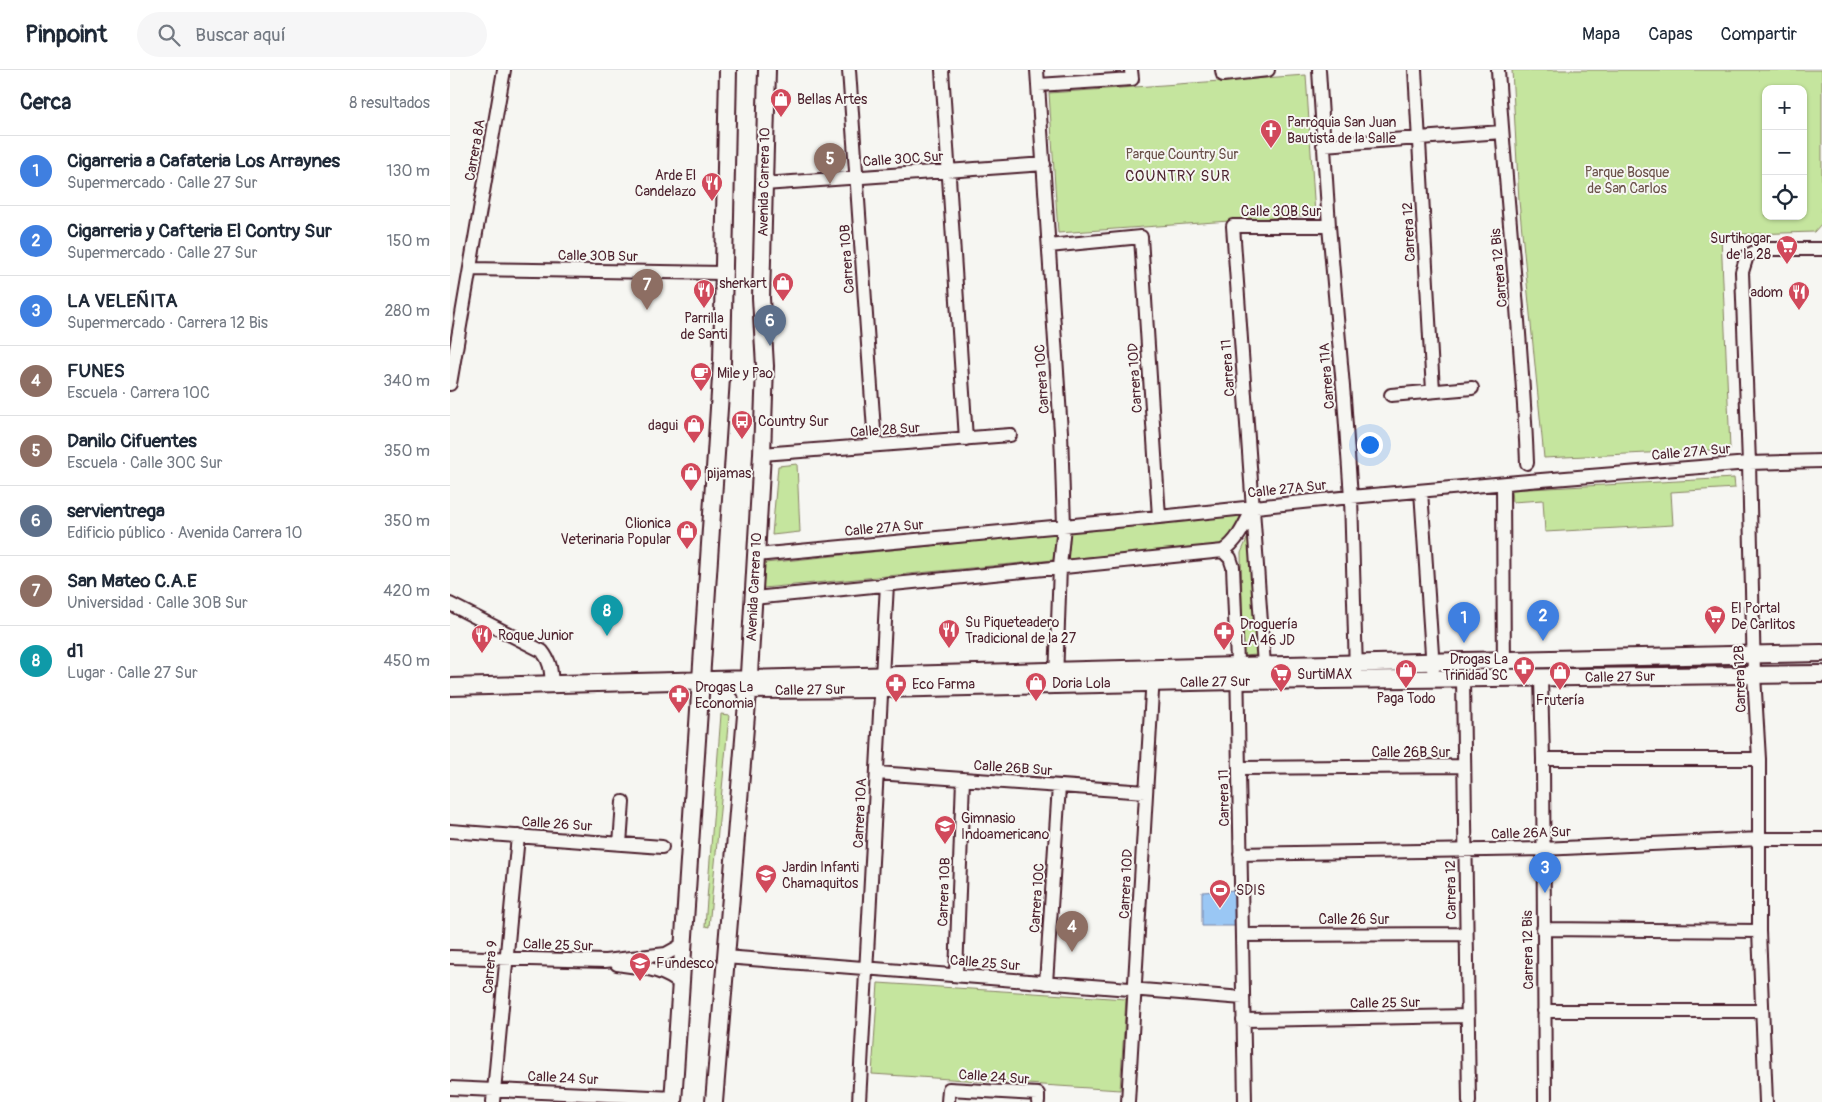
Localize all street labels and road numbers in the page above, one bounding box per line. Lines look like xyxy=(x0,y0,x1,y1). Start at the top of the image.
street label: Carrera 8A xyxy=(461,118,489,182)
street label: Avenida Carrera 10 xyxy=(755,127,773,237)
street label: Calle 30C Sur xyxy=(862,148,944,170)
street label: Carrera 12 xyxy=(1399,202,1419,262)
street label: Calle 30B Sur xyxy=(1241,203,1321,220)
street label: Carrera 10B xyxy=(836,224,858,294)
street label: Carrera 12 Bis xyxy=(1487,227,1511,308)
street label: Calle 30B Sur xyxy=(558,247,638,265)
street label: Carrera 11 xyxy=(1218,339,1238,397)
street label: Carrera 10D xyxy=(1124,342,1146,414)
street label: Carrera 11A xyxy=(1316,342,1338,410)
street label: Carrera 10C xyxy=(1031,343,1053,415)
street label: Calle 28 Sur xyxy=(850,419,920,441)
street label: Calle 27A Sur xyxy=(1651,440,1731,464)
street label: Calle 27A Sur xyxy=(1247,476,1327,502)
street label: Calle 27A Sur xyxy=(844,516,924,540)
street label: Avenida Carrera 10 xyxy=(743,532,765,642)
street label: Carrera 12B xyxy=(1730,645,1750,713)
street label: Calle 27 Sur xyxy=(1585,668,1655,686)
street label: Calle 27 Sur xyxy=(1180,673,1250,691)
street label: Calle 27 Sur xyxy=(775,681,845,699)
street label: Calle 26B Sur xyxy=(1372,744,1450,761)
street label: Calle 26B Sur xyxy=(973,757,1053,779)
street label: Carrera 11 xyxy=(1215,769,1233,827)
street label: Carrera 10A xyxy=(850,777,870,849)
street label: Calle 26 Sur xyxy=(521,813,593,835)
street label: Calle 26A Sur xyxy=(1491,823,1571,843)
street label: Carrera 10D xyxy=(1116,848,1136,919)
street label: Carrera 10B xyxy=(934,857,954,927)
street label: Carrera 12 xyxy=(1442,860,1460,920)
street label: Carrera 10C xyxy=(1026,862,1048,934)
street label: Carrera 12 Bis xyxy=(1519,909,1537,990)
street label: Calle 26 Sur xyxy=(1319,911,1389,928)
street label: Calle 25 Sur xyxy=(523,935,593,955)
street label: Carrera 9 xyxy=(479,940,501,994)
street label: Calle 25 Sur xyxy=(949,951,1021,975)
street label: Calle 25 Sur xyxy=(1350,994,1420,1012)
street label: Calle 24 Sur xyxy=(958,1066,1030,1088)
street label: Calle 24 Sur xyxy=(527,1068,599,1088)

